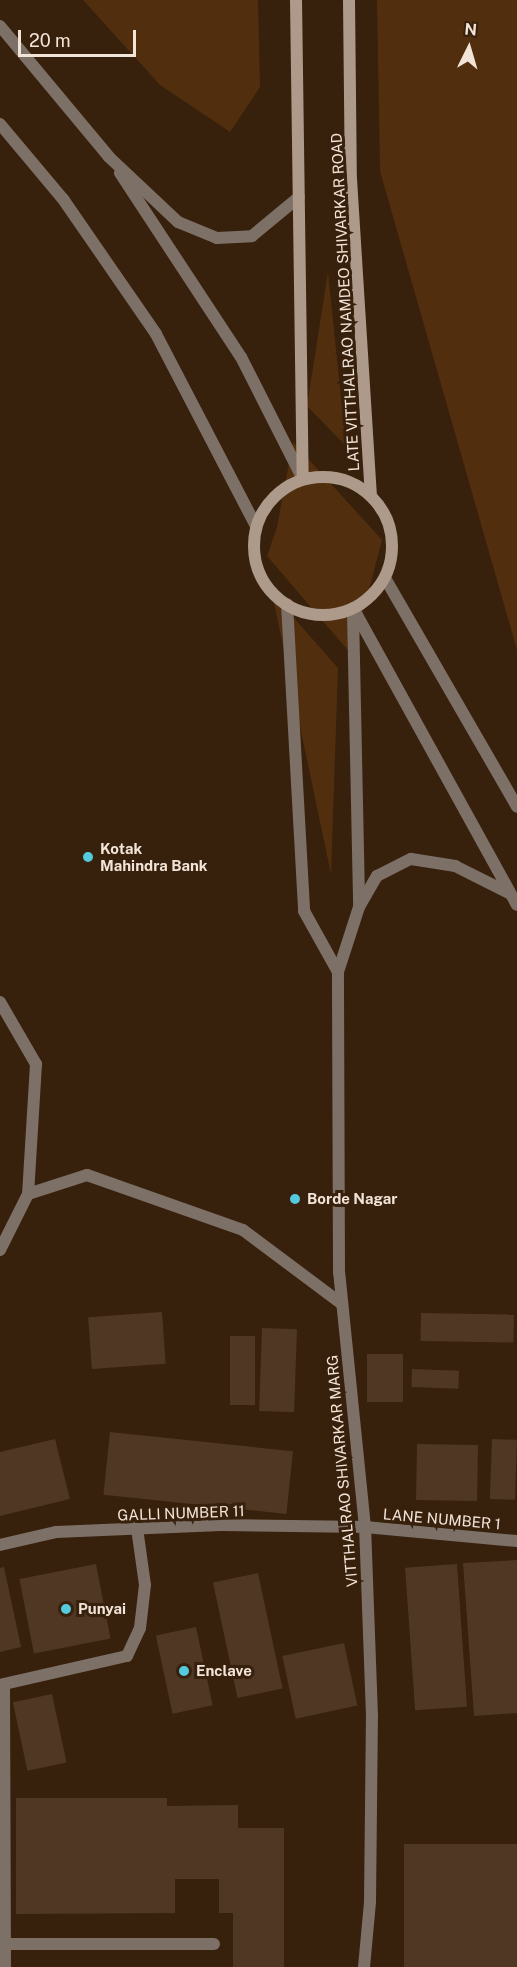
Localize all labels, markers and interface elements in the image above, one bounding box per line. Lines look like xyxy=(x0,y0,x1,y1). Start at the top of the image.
scale bar xyxy=(21,18,140,56)
north arrow xyxy=(439,18,499,78)
text: N xyxy=(464,20,478,40)
text: 20 m xyxy=(29,30,71,51)
street label: LATE VITTHALRAO NAMDEO SHIVARKAR ROAD xyxy=(327,132,363,472)
place label: Kotak Mahindra Bank xyxy=(100,839,207,874)
marker: Kotak Mahindra Bank xyxy=(81,850,95,864)
place label: Borde Nagar xyxy=(307,1190,397,1208)
marker: Borde Nagar xyxy=(288,1192,302,1206)
street label: VITTHALRAO SHIVARKAR MARG xyxy=(323,1354,361,1588)
street label: GALLI NUMBER 11 xyxy=(117,1502,245,1524)
street label: LANE NUMBER 1 xyxy=(382,1505,502,1533)
place label: Punyai xyxy=(78,1600,126,1618)
marker: Punyai xyxy=(59,1602,73,1616)
place label: Enclave xyxy=(196,1662,252,1680)
marker: Enclave xyxy=(177,1664,191,1678)

